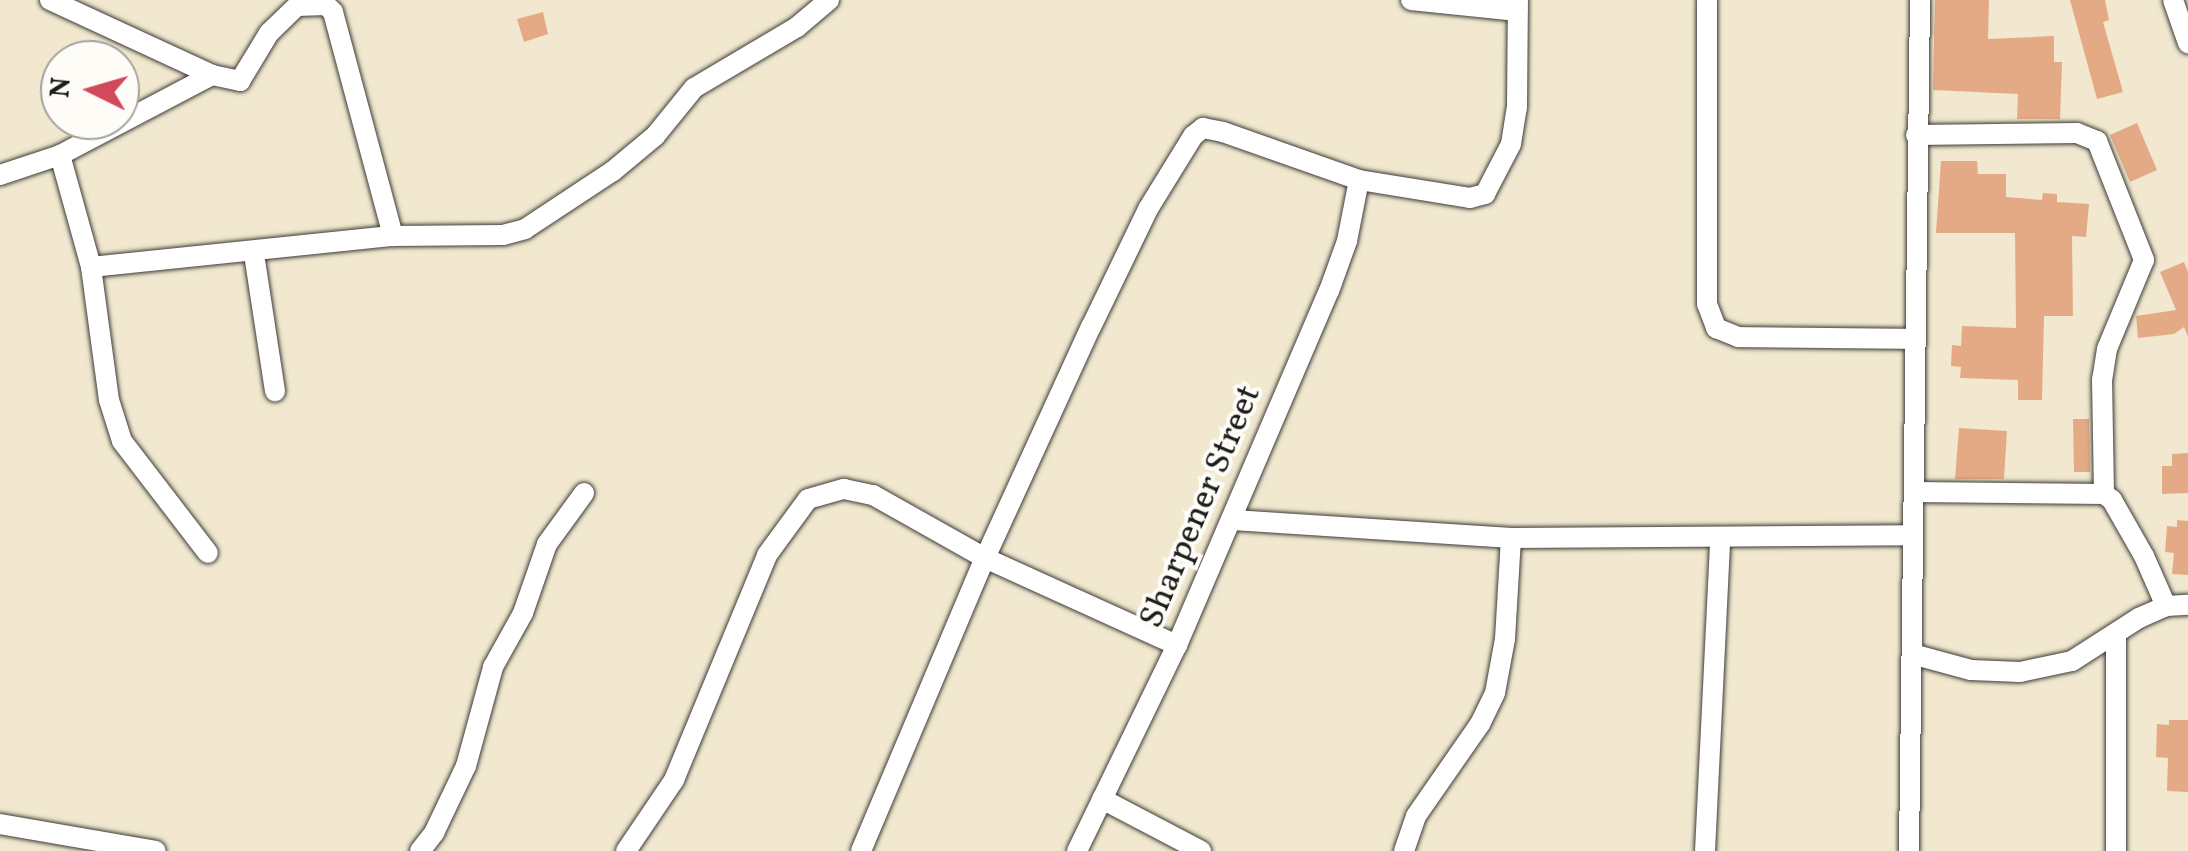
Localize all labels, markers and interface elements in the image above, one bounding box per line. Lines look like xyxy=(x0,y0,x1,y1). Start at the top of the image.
north arrow xyxy=(40,40,140,140)
text: N xyxy=(41,76,82,99)
street label: Sharpener Street xyxy=(1131,379,1271,635)

